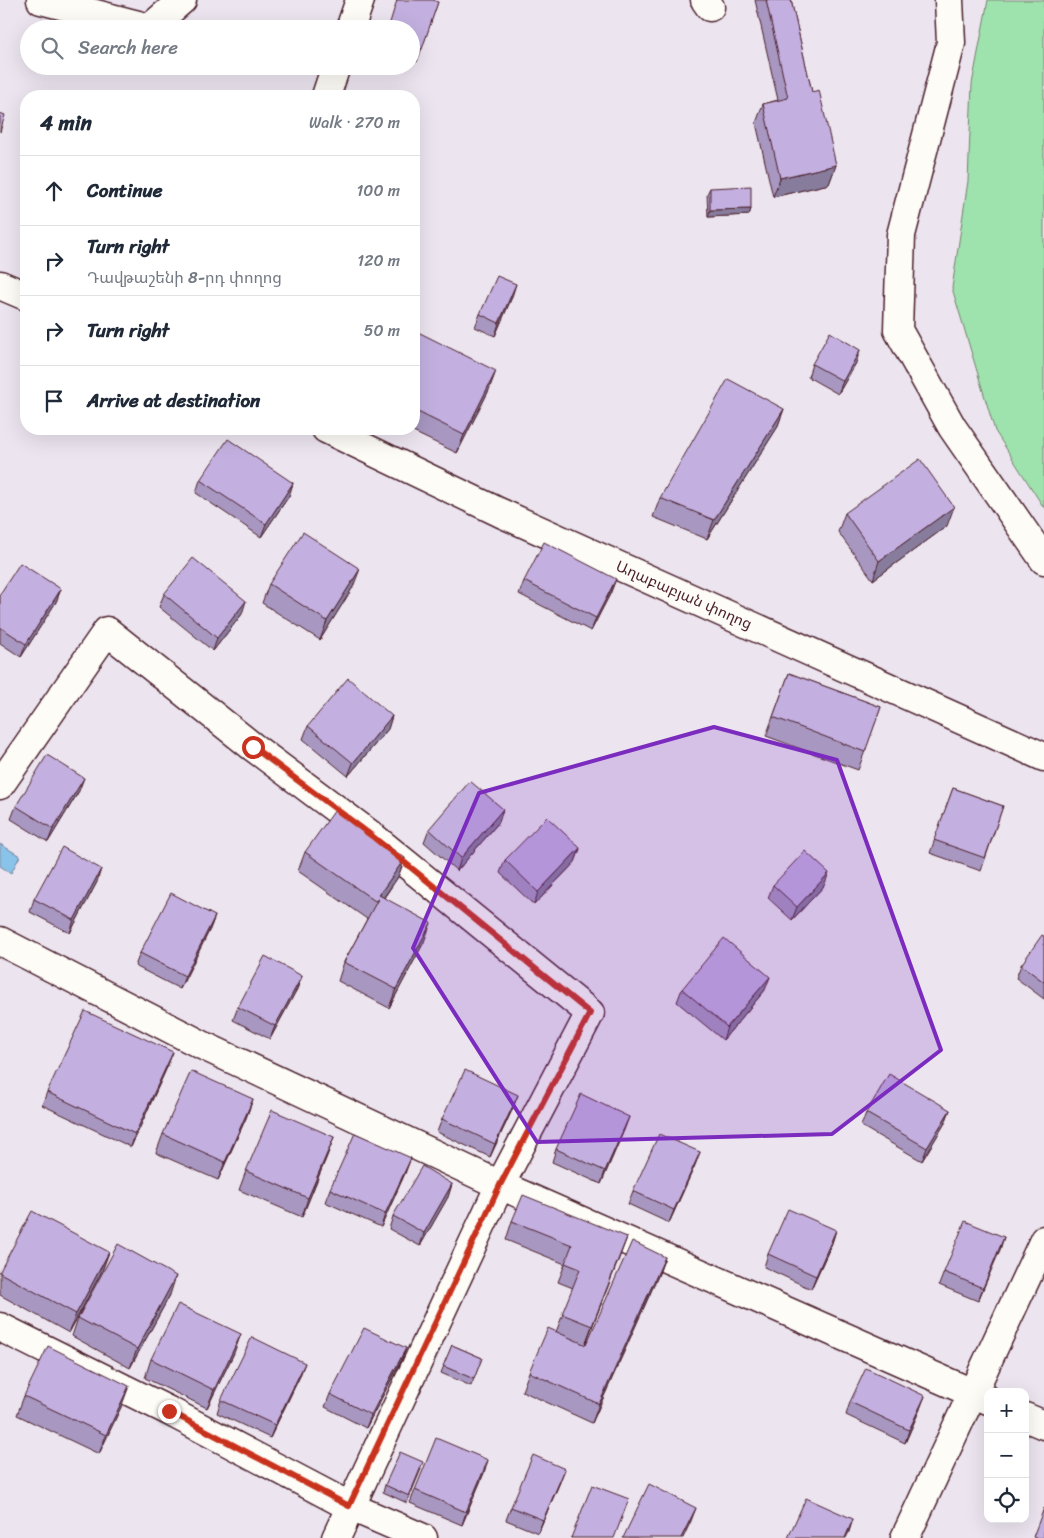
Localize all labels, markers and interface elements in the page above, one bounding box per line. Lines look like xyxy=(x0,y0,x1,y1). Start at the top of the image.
search box xyxy=(20,20,420,75)
text: Search here xyxy=(78,31,178,64)
icon: search xyxy=(38,34,66,62)
text: 4 min xyxy=(40,104,92,142)
text: Walk · 270 m xyxy=(309,108,400,137)
text: Continue xyxy=(87,174,163,207)
text: 100 m xyxy=(356,176,400,205)
icon: ahead xyxy=(40,177,68,205)
text: Turn right xyxy=(87,230,169,263)
text: 120 m xyxy=(357,246,400,275)
icon: right xyxy=(40,247,68,275)
text: Դավթաշենի 8-րդ փողոց xyxy=(87,263,282,292)
text: Turn right xyxy=(87,314,169,347)
text: 50 m xyxy=(364,316,400,345)
icon: right xyxy=(40,317,68,345)
text: Arrive at destination xyxy=(87,384,260,417)
icon: arrive xyxy=(40,387,68,415)
street label: Աղաբաբյան փողոց xyxy=(612,553,756,637)
route start xyxy=(242,736,265,759)
map controls xyxy=(984,1388,1029,1523)
button: + xyxy=(984,1388,1029,1433)
route end xyxy=(158,1400,181,1423)
button: − xyxy=(984,1433,1029,1478)
button: locate xyxy=(984,1478,1029,1523)

